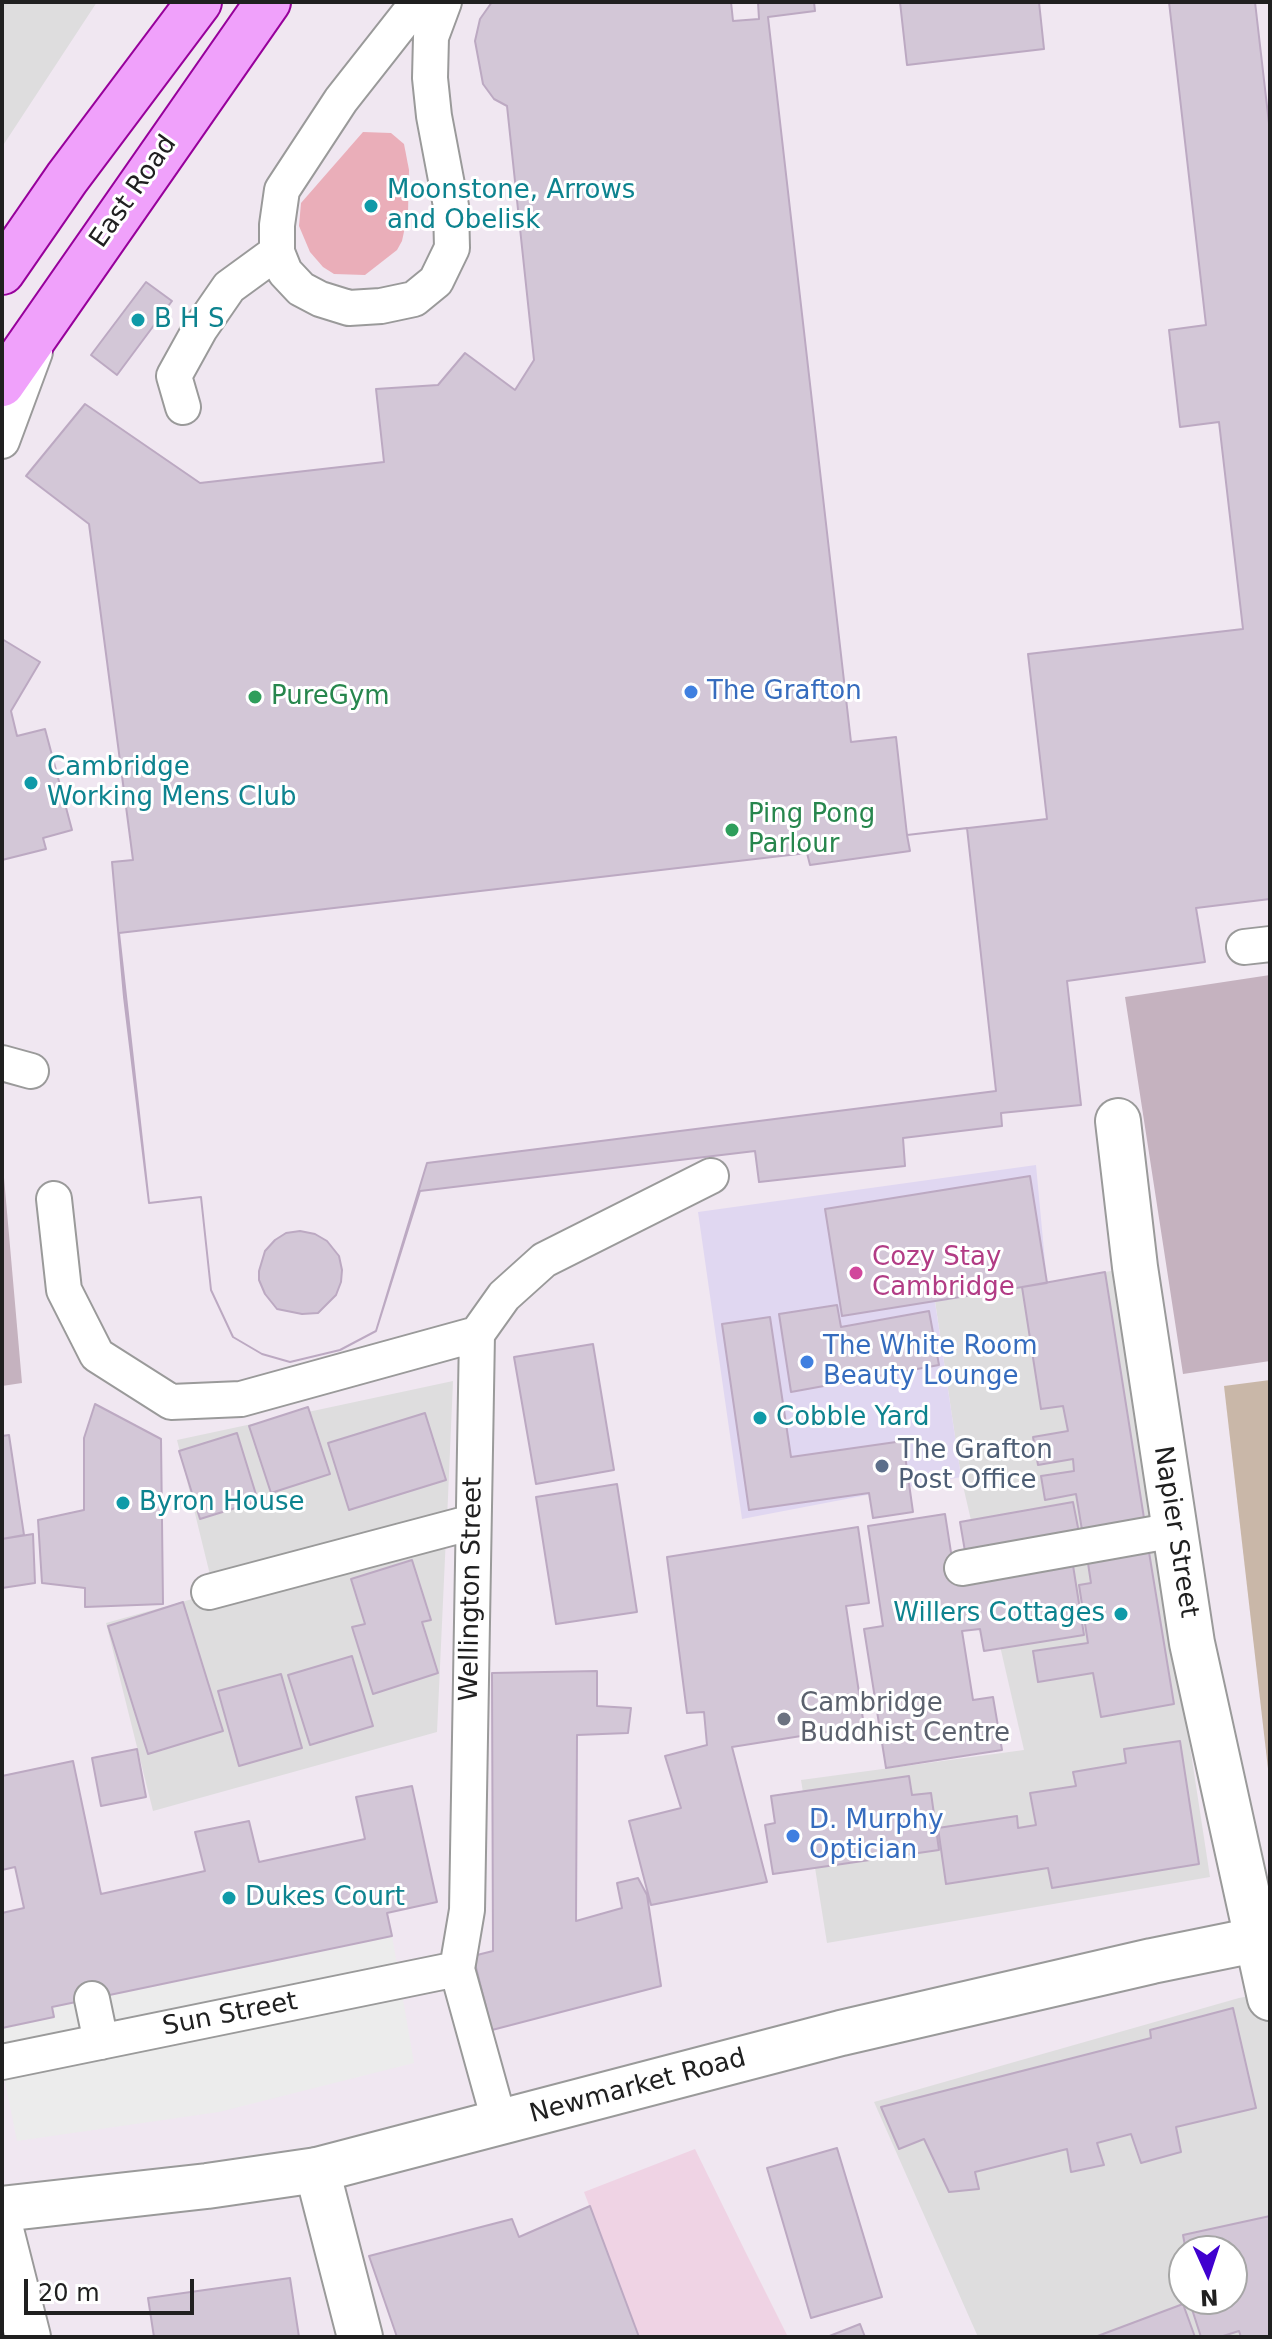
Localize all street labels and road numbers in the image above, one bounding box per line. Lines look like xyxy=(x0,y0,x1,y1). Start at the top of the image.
street label: East Road xyxy=(84,130,184,254)
street label: Napier Street xyxy=(1146,1444,1204,1620)
street label: Wellington Street xyxy=(454,1476,490,1702)
street label: Sun Street xyxy=(160,1987,300,2043)
street label: Newmarket Road xyxy=(527,2043,749,2131)

